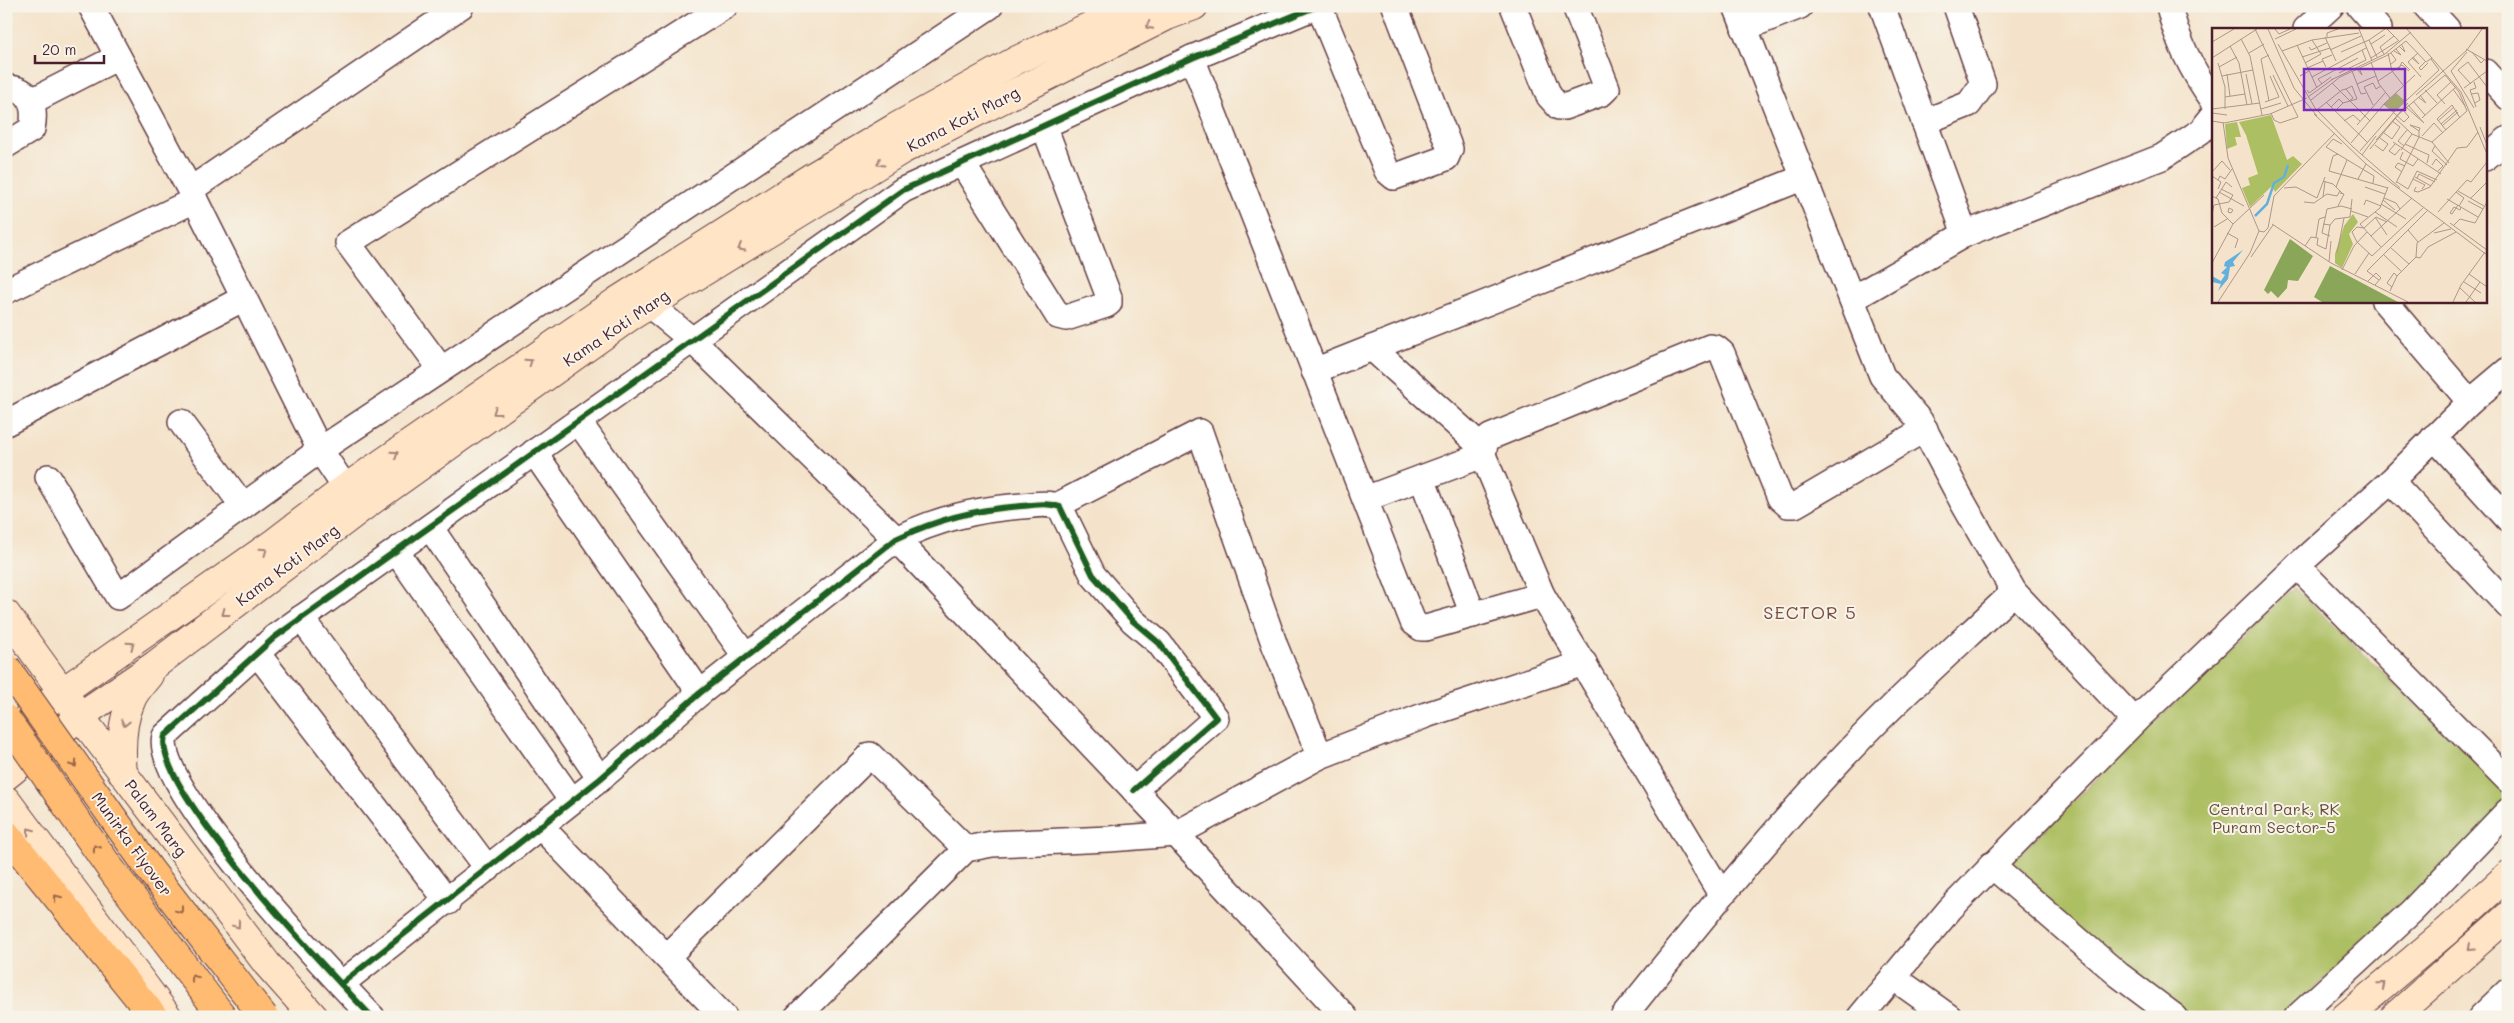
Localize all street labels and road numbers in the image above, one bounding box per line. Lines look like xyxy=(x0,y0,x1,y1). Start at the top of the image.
street label: Kama Koti Marg xyxy=(903,81,1023,156)
street label: Kama Koti Marg xyxy=(559,284,673,371)
street label: Kama Koti Marg xyxy=(231,519,342,610)
street label: Palam Marg xyxy=(120,775,192,861)
street label: Munirka Flyover xyxy=(87,787,177,900)

